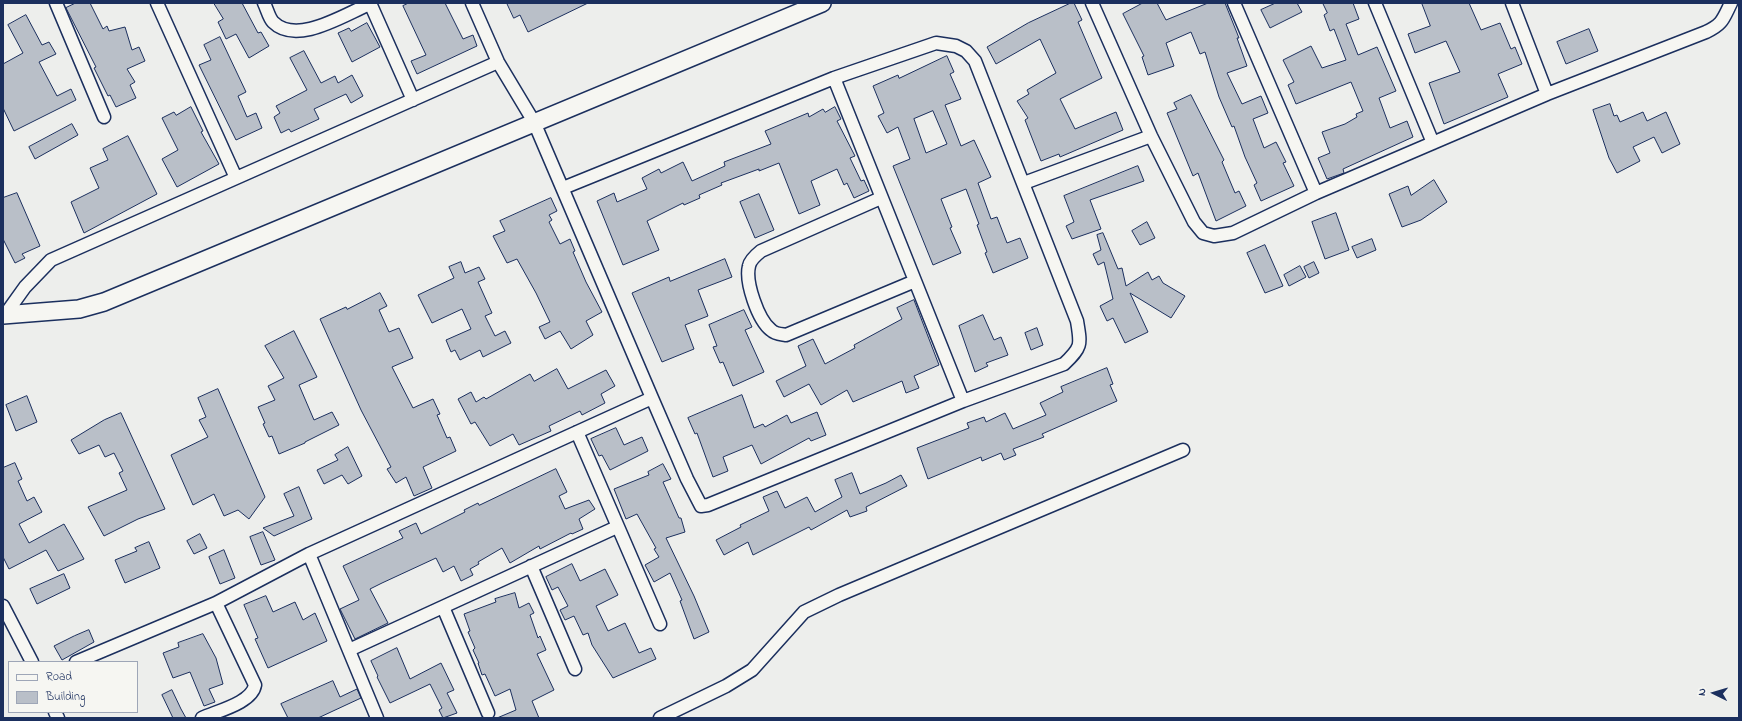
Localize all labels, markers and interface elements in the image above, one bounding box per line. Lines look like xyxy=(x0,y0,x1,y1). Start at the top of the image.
legend xyxy=(8,661,138,713)
text: Road xyxy=(46,668,72,686)
north arrow xyxy=(1694,673,1734,713)
text: Building xyxy=(46,688,85,706)
text: N xyxy=(1694,688,1710,696)

